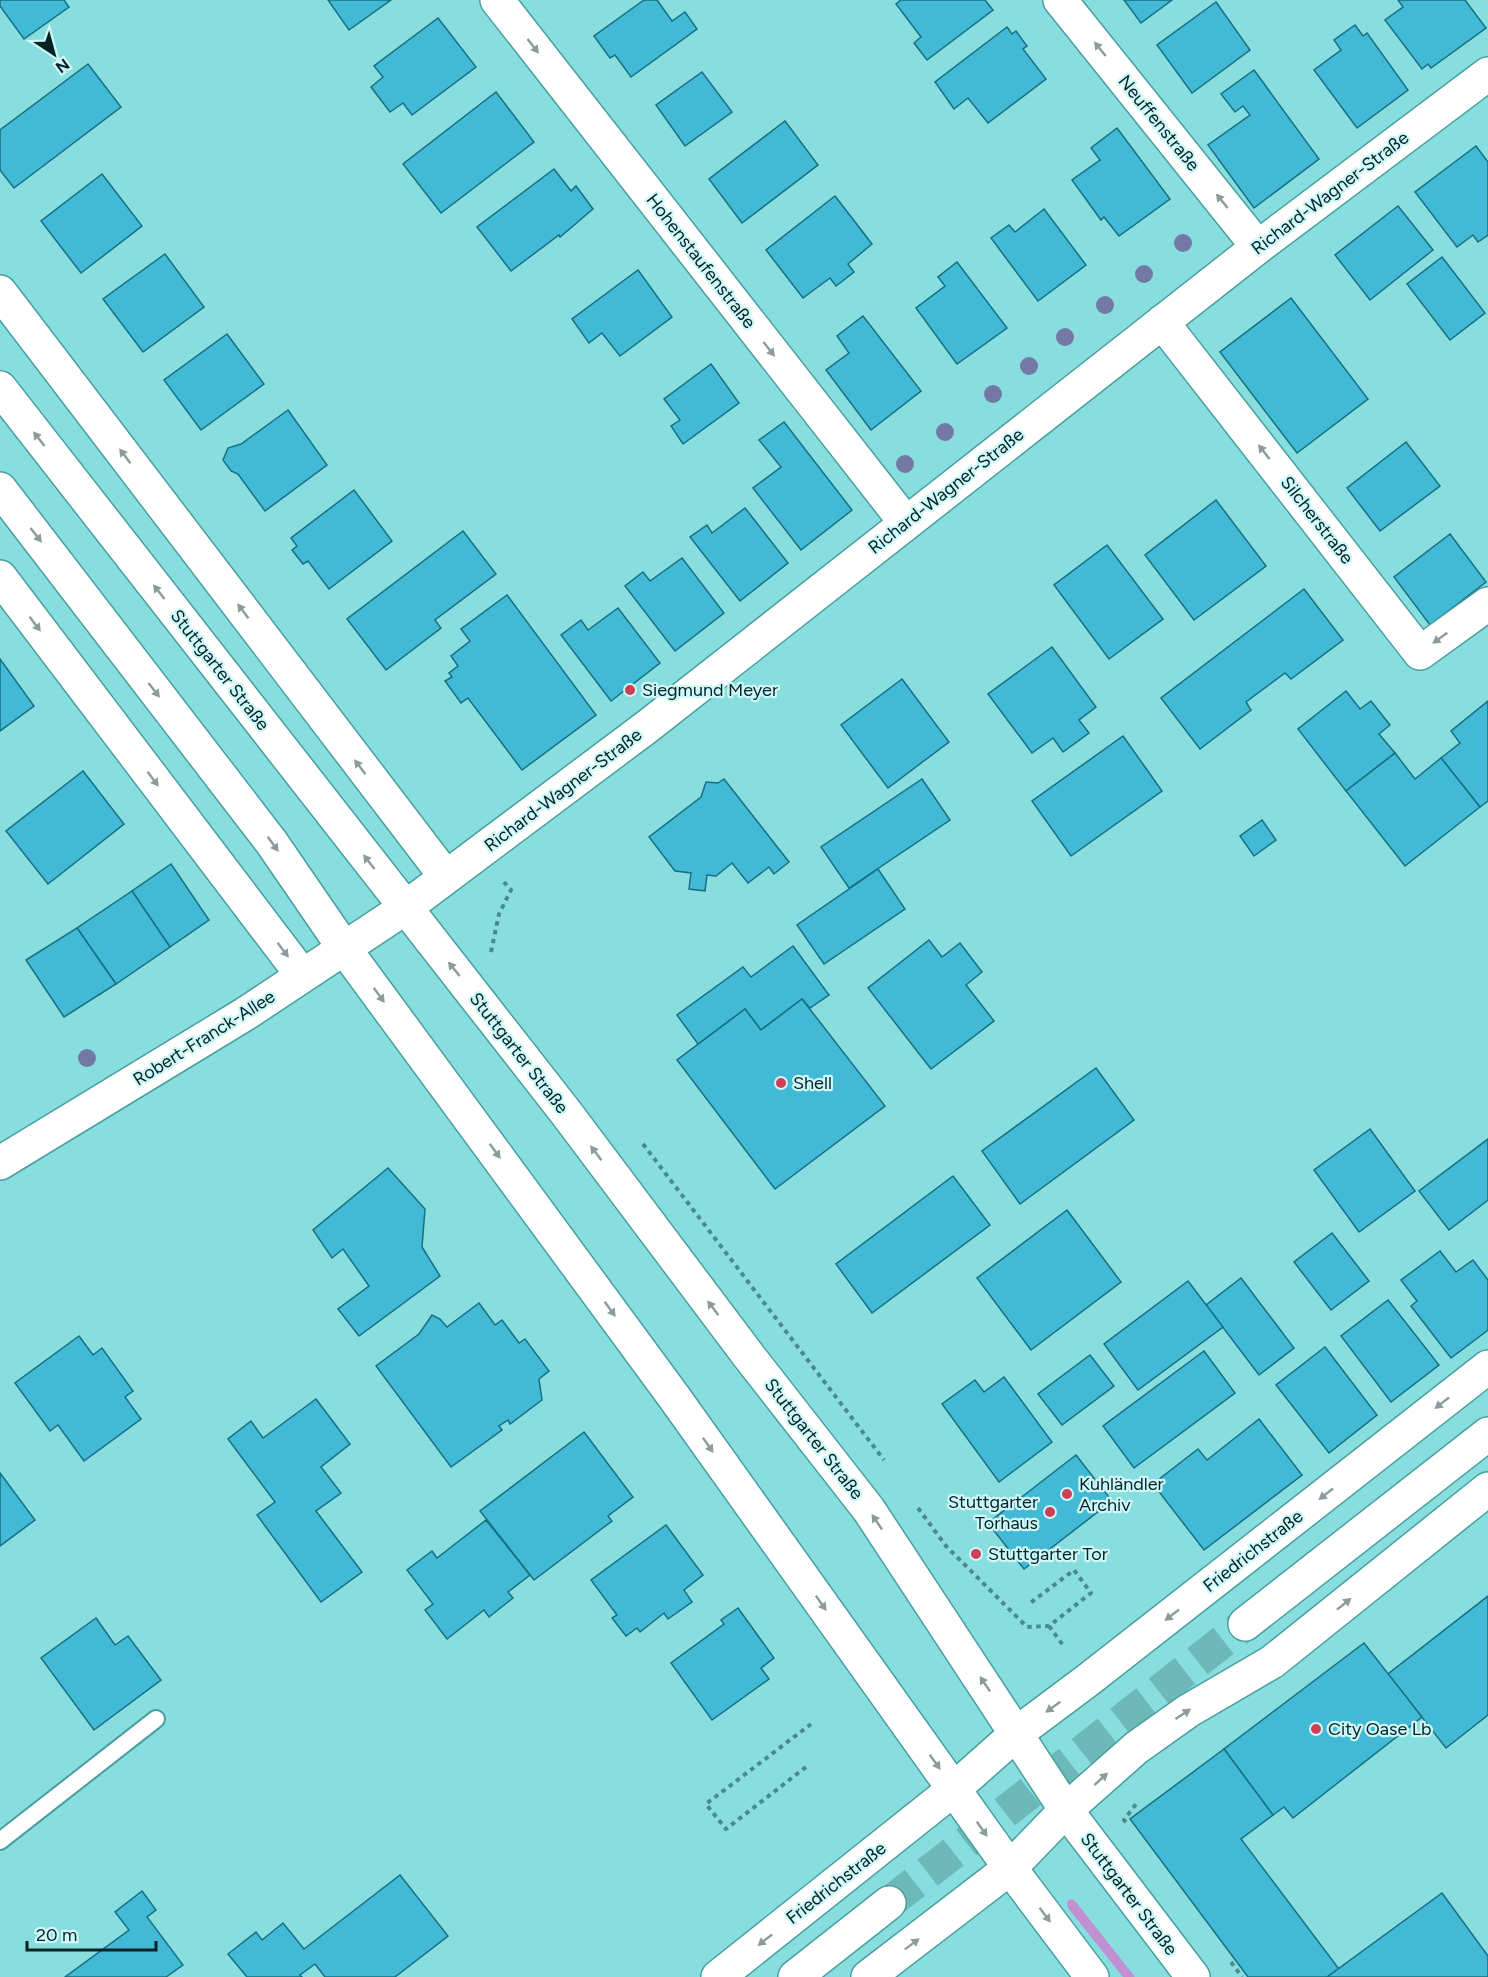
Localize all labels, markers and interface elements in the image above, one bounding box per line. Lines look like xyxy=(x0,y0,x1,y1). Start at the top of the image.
north arrow xyxy=(24,24,84,84)
one-way arrow xyxy=(527,38,539,54)
one-way arrow xyxy=(1093,41,1106,57)
text: N xyxy=(52,54,73,77)
street label: Neuffenstraße xyxy=(1114,70,1205,176)
street label: Richard-Wagner-Straße xyxy=(1247,127,1413,259)
street label: Hohenstaufenstraße xyxy=(641,189,761,333)
one-way arrow xyxy=(1215,193,1228,209)
one-way arrow xyxy=(763,341,775,356)
street label: Richard-Wagner-Straße xyxy=(864,423,1028,559)
one-way arrow xyxy=(34,431,46,446)
one-way arrow xyxy=(1258,445,1270,461)
one-way arrow xyxy=(118,448,131,464)
street label: Silcherstraße xyxy=(1276,472,1358,568)
one-way arrow xyxy=(29,527,42,543)
one-way arrow xyxy=(153,585,165,601)
one-way arrow xyxy=(237,604,249,619)
street label: Stuttgarter Straße xyxy=(166,605,274,735)
one-way arrow xyxy=(29,616,42,632)
one-way arrow xyxy=(1433,632,1449,644)
place label: Siegmund Meyer xyxy=(642,679,778,701)
one-way arrow xyxy=(148,682,160,697)
marker: Siegmund Meyer xyxy=(623,683,637,697)
street label: Richard-Wagner-Straße xyxy=(480,724,646,856)
one-way arrow xyxy=(355,759,367,774)
one-way arrow xyxy=(147,771,160,787)
one-way arrow xyxy=(267,836,279,852)
one-way arrow xyxy=(364,855,376,870)
one-way arrow xyxy=(276,942,288,957)
one-way arrow xyxy=(447,961,460,977)
street label: Robert-Franck-Allee xyxy=(129,985,279,1091)
one-way arrow xyxy=(373,986,385,1002)
street label: Stuttgarter Straße xyxy=(465,988,573,1118)
place label: Shell xyxy=(793,1072,832,1094)
marker: Shell xyxy=(774,1076,788,1090)
one-way arrow xyxy=(489,1143,501,1159)
one-way arrow xyxy=(591,1145,603,1160)
one-way arrow xyxy=(604,1300,616,1316)
one-way arrow xyxy=(708,1301,720,1316)
street label: Stuttgarter Straße xyxy=(760,1374,868,1504)
one-way arrow xyxy=(1434,1397,1450,1410)
one-way arrow xyxy=(702,1436,714,1452)
place label: Kuhländler Archiv xyxy=(1079,1473,1164,1516)
marker: Kuhländler Archiv xyxy=(1060,1487,1074,1501)
one-way arrow xyxy=(1318,1488,1334,1501)
place label: Stuttgarter Torhaus xyxy=(948,1491,1038,1534)
marker: Stuttgarter Torhaus xyxy=(1043,1505,1057,1519)
street label: Friedrichstraße xyxy=(1199,1505,1307,1597)
one-way arrow xyxy=(872,1514,883,1530)
place label: Stuttgarter Tor xyxy=(988,1543,1108,1565)
marker: Stuttgarter Tor xyxy=(969,1547,983,1561)
one-way arrow xyxy=(815,1595,827,1611)
one-way arrow xyxy=(1336,1598,1352,1611)
one-way arrow xyxy=(1165,1608,1180,1620)
one-way arrow xyxy=(979,1676,990,1693)
one-way arrow xyxy=(1045,1700,1060,1712)
one-way arrow xyxy=(1175,1708,1191,1720)
place label: City Oase Lb xyxy=(1328,1718,1432,1740)
marker: City Oase Lb xyxy=(1309,1722,1323,1736)
one-way arrow xyxy=(929,1753,941,1769)
one-way arrow xyxy=(1093,1773,1108,1786)
one-way arrow xyxy=(976,1820,988,1836)
street label: Stuttgarter Straße xyxy=(1076,1828,1182,1960)
street label: Friedrichstraße xyxy=(782,1837,890,1929)
one-way arrow xyxy=(1039,1908,1051,1923)
scale bar xyxy=(27,1914,156,1952)
text: 20 m xyxy=(36,1924,77,1946)
one-way arrow xyxy=(757,1933,773,1946)
one-way arrow xyxy=(904,1939,919,1951)

